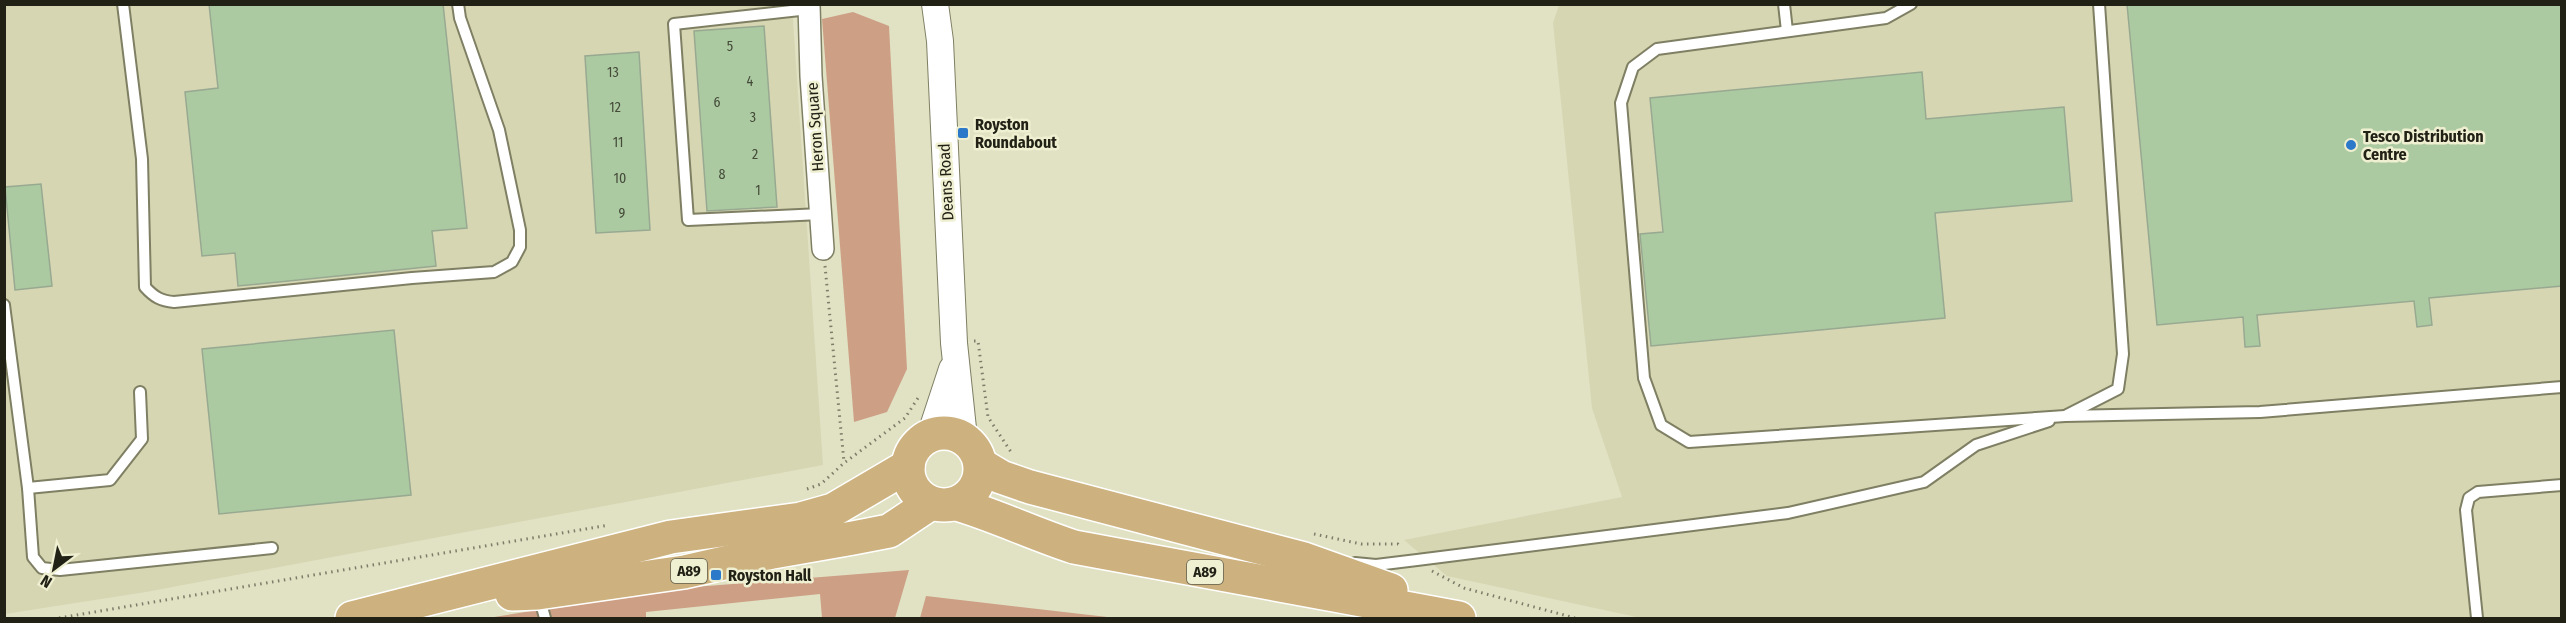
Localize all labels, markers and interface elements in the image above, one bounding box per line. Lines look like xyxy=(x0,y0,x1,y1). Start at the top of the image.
house number: 5 xyxy=(727,38,733,55)
house number: 13 xyxy=(607,64,619,81)
house number: 4 xyxy=(747,73,754,90)
street label: Heron Square xyxy=(802,82,828,172)
house number: 6 xyxy=(714,94,721,111)
house number: 12 xyxy=(609,99,621,116)
house number: 3 xyxy=(750,109,756,126)
place label: Royston Roundabout xyxy=(975,115,1057,152)
marker: Royston Roundabout xyxy=(956,126,970,140)
place label: Tesco Distribution Centre xyxy=(2363,127,2484,164)
house number: 11 xyxy=(613,134,623,151)
marker: Tesco Distribution Centre xyxy=(2344,138,2358,152)
street label: Deans Road xyxy=(934,143,958,221)
house number: 2 xyxy=(752,146,758,163)
house number: 8 xyxy=(719,166,726,183)
house number: 10 xyxy=(614,170,626,187)
house number: 1 xyxy=(755,182,761,199)
house number: 9 xyxy=(619,205,626,222)
north arrow xyxy=(24,539,84,599)
road number: A89 xyxy=(671,559,707,583)
road number: A89 xyxy=(1187,560,1223,584)
place label: Royston Hall xyxy=(728,566,812,585)
marker: Royston Hall xyxy=(709,568,723,582)
text: N xyxy=(37,571,55,592)

